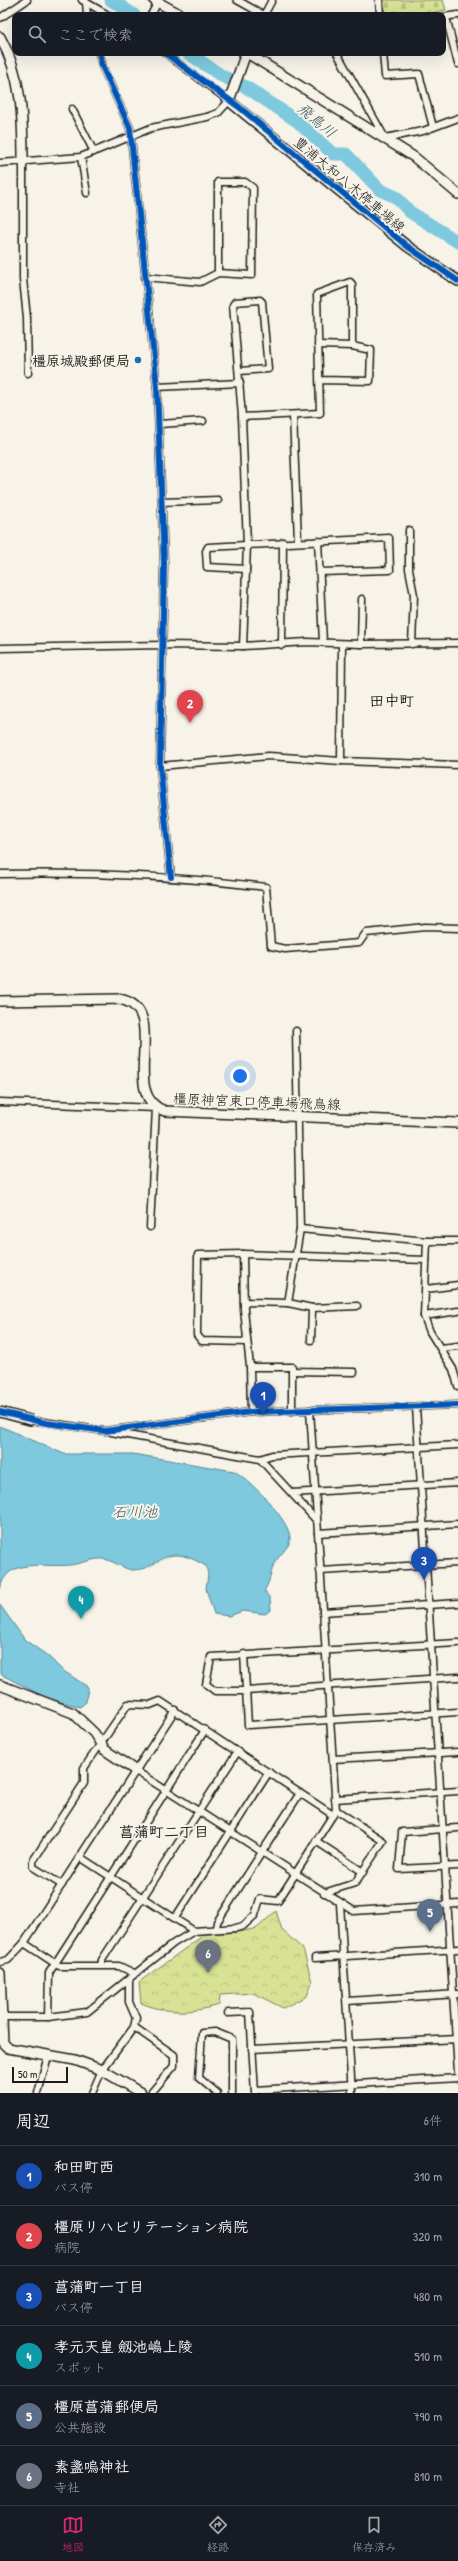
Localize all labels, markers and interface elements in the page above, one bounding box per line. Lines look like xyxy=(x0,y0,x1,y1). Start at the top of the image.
search box xyxy=(12,12,446,56)
icon: search xyxy=(26,23,48,45)
text: ここで検索 xyxy=(58,24,133,45)
water label: 飛鳥川 xyxy=(293,97,341,143)
street label: 豊浦大和八木停車場線 xyxy=(290,132,410,236)
place label: 橿原城殿郵便局 xyxy=(32,351,130,370)
marker: 橿原城殿郵便局 xyxy=(133,355,143,365)
pin: 2 xyxy=(177,690,203,723)
district label: 田中町 xyxy=(369,690,415,711)
your location xyxy=(230,1066,250,1086)
street label: 橿原神宮東口停車場飛鳥線 xyxy=(173,1089,341,1113)
pin: 1 xyxy=(250,1382,276,1415)
water label: 石川池 xyxy=(112,1501,158,1522)
pin: 3 xyxy=(411,1547,437,1580)
pin: 4 xyxy=(68,1586,94,1619)
district label: 菖蒲町二丁目 xyxy=(119,1821,209,1842)
pin: 5 xyxy=(417,1899,443,1932)
pin: 6 xyxy=(195,1940,221,1973)
scale bar xyxy=(12,2065,68,2084)
text: 50 m xyxy=(18,2067,38,2081)
text: 周辺 xyxy=(16,2109,50,2132)
text: 6件 xyxy=(424,2111,442,2129)
text: 和田町西 xyxy=(54,2156,114,2177)
text: 1 xyxy=(27,2167,31,2185)
text: 310 m xyxy=(414,2167,442,2185)
text: バス停 xyxy=(54,2178,93,2196)
text: 橿原リハビリテーション病院 xyxy=(54,2216,248,2237)
text: 2 xyxy=(26,2227,32,2245)
text: 320 m xyxy=(412,2227,442,2245)
text: 病院 xyxy=(54,2238,80,2256)
text: 菖蒲町一丁目 xyxy=(54,2276,144,2297)
text: 3 xyxy=(26,2287,32,2305)
text: 480 m xyxy=(414,2287,442,2305)
text: バス停 xyxy=(54,2298,93,2316)
text: 孝元天皇 劔池嶋上陵 xyxy=(54,2336,192,2357)
text: 4 xyxy=(27,2347,31,2365)
text: 510 m xyxy=(414,2347,442,2365)
text: スポット xyxy=(54,2358,106,2376)
text: 橿原菖蒲郵便局 xyxy=(54,2396,159,2417)
text: 5 xyxy=(26,2407,32,2425)
text: 790 m xyxy=(413,2407,442,2425)
text: 公共施設 xyxy=(54,2418,106,2436)
text: 素盞嗚神社 xyxy=(54,2456,129,2477)
text: 6 xyxy=(26,2467,32,2485)
text: 810 m xyxy=(414,2467,442,2485)
text: 寺社 xyxy=(54,2478,80,2496)
tab: 地図 xyxy=(62,2514,84,2554)
tab: 経路 xyxy=(207,2514,229,2554)
tab: 保存済み xyxy=(352,2514,396,2554)

